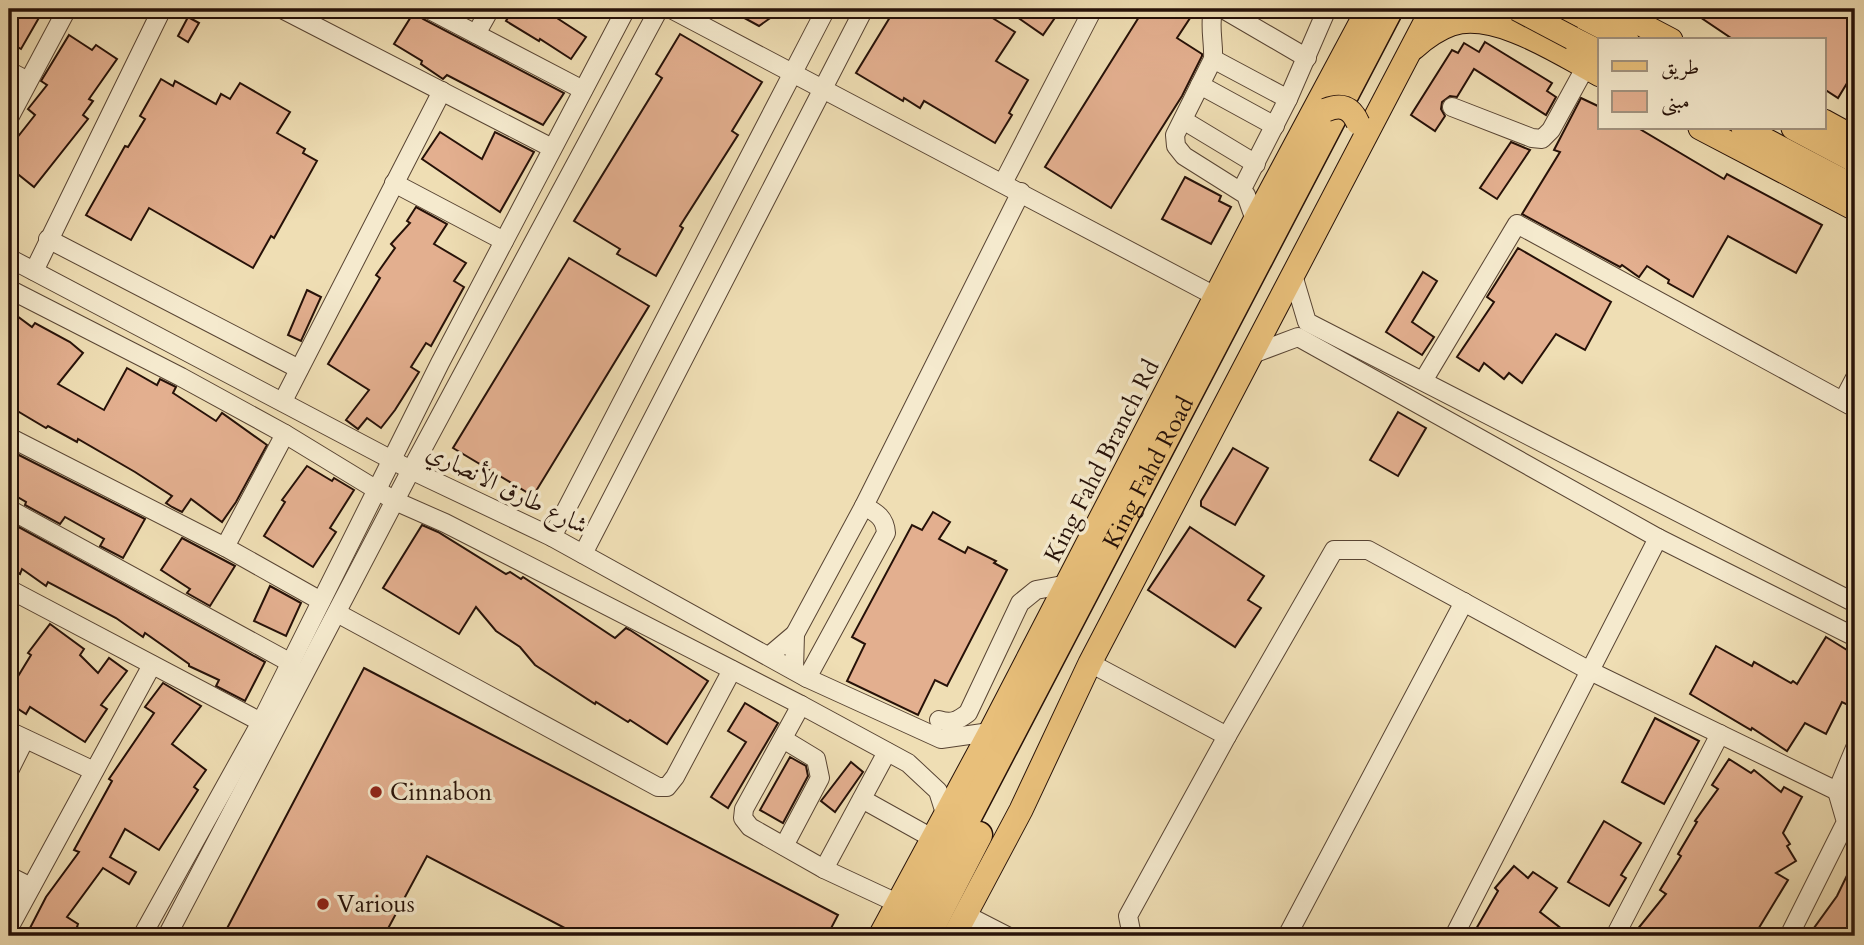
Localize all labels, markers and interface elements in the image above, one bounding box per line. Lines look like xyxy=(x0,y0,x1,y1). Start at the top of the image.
legend xyxy=(1598,38,1826,130)
text: طريق xyxy=(1661,53,1699,82)
text: مبنى xyxy=(1661,87,1690,116)
street label: King Fahd Branch Rd xyxy=(1037,354,1168,568)
street label: King Fahd Road xyxy=(1095,390,1202,554)
street label: شارع طارق الأنصاري xyxy=(420,436,593,545)
place label: Cinnabon xyxy=(390,776,493,809)
marker: Cinnabon xyxy=(368,784,384,800)
place label: Various xyxy=(337,888,415,921)
marker: Various xyxy=(315,896,331,912)

